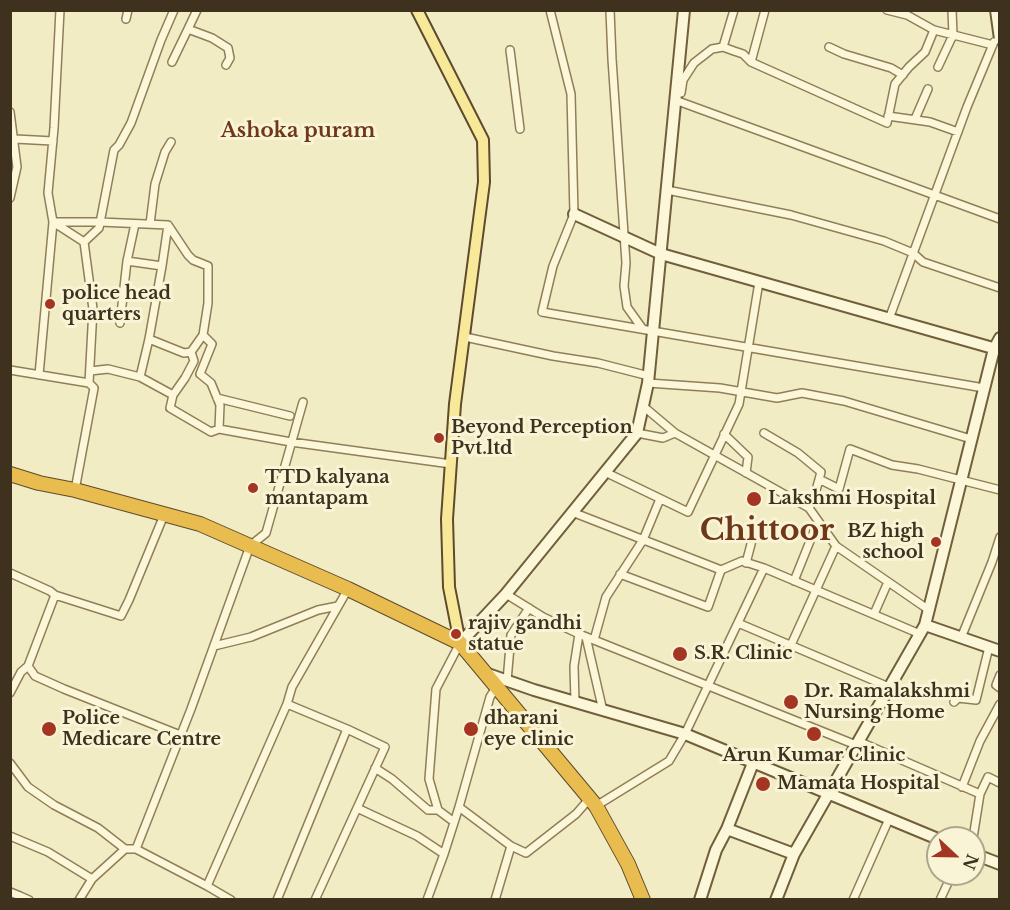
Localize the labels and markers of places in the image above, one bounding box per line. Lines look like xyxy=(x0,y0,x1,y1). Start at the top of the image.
place label: police head quarters xyxy=(62,283,171,326)
marker: police head quarters xyxy=(43,297,57,311)
place label: Beyond Perception Pvt.ltd xyxy=(451,417,633,460)
marker: Beyond Perception Pvt.ltd xyxy=(432,431,446,445)
place label: TTD kalyana mantapam xyxy=(265,467,390,510)
marker: TTD kalyana mantapam xyxy=(246,481,260,495)
place label: Lakshmi Hospital xyxy=(768,488,936,510)
marker: Lakshmi Hospital xyxy=(745,490,763,508)
place label: BZ high school xyxy=(847,521,924,564)
marker: BZ high school xyxy=(929,535,943,549)
place label: rajiv gandhi statue xyxy=(468,613,582,656)
marker: rajiv gandhi statue xyxy=(449,627,463,641)
place label: S.R. Clinic xyxy=(694,643,792,665)
marker: S.R. Clinic xyxy=(671,645,689,663)
place label: Dr. Ramalakshmi Nursing Home xyxy=(804,681,970,724)
marker: Dr. Ramalakshmi Nursing Home xyxy=(782,693,800,711)
place label: Police Medicare Centre xyxy=(62,708,221,750)
place label: dharani eye clinic xyxy=(484,708,574,750)
marker: Police Medicare Centre xyxy=(40,720,58,738)
marker: dharani eye clinic xyxy=(462,720,480,738)
marker: Arun Kumar Clinic xyxy=(805,725,823,743)
place label: Arun Kumar Clinic xyxy=(723,745,905,767)
place label: Mamata Hospital xyxy=(777,773,940,795)
marker: Mamata Hospital xyxy=(754,775,772,793)

